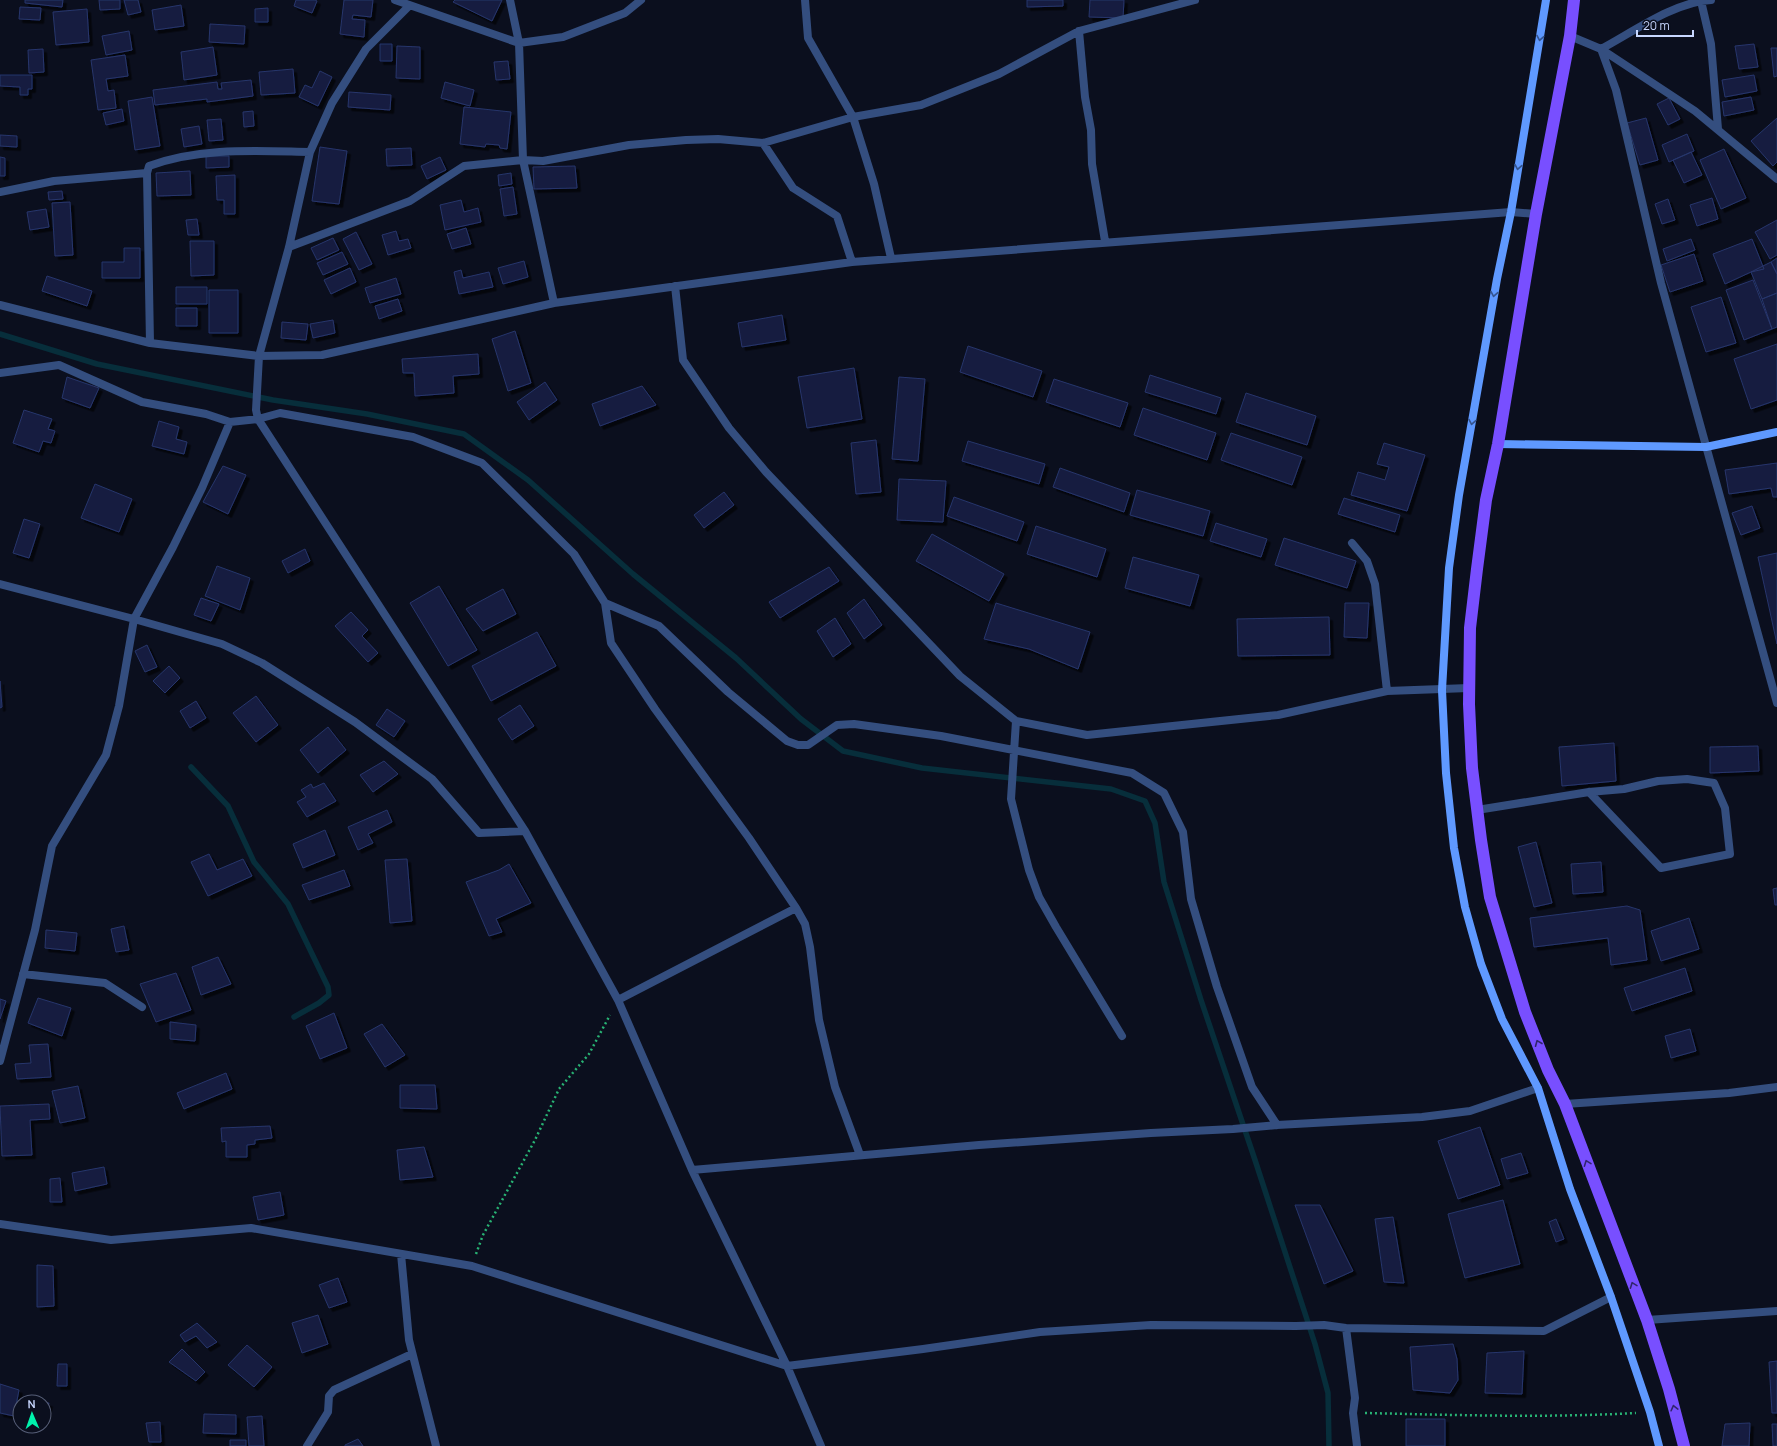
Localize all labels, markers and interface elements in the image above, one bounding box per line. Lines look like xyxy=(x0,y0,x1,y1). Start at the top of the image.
scale bar xyxy=(1637,12,1693,38)
text: 20 m xyxy=(1643,17,1670,34)
one-way arrow xyxy=(1536,35,1545,42)
one-way arrow xyxy=(1514,164,1523,170)
one-way arrow xyxy=(1490,291,1499,297)
one-way arrow xyxy=(1468,419,1476,426)
one-way arrow xyxy=(1534,1040,1542,1047)
one-way arrow xyxy=(1584,1160,1592,1167)
one-way arrow xyxy=(1630,1282,1638,1290)
north arrow xyxy=(12,1394,52,1434)
text: N xyxy=(27,1396,36,1411)
one-way arrow xyxy=(1670,1405,1679,1412)

